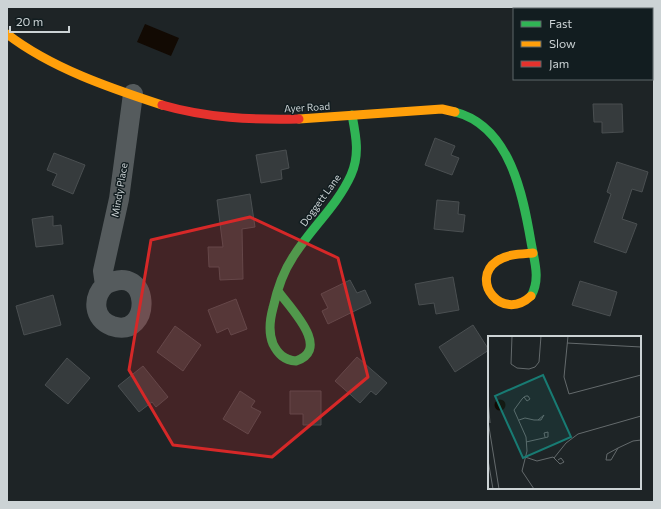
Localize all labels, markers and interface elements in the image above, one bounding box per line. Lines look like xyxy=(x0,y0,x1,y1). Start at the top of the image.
scale bar xyxy=(10,8,69,34)
legend xyxy=(513,8,653,80)
text: 20 m xyxy=(16,14,43,28)
text: Fast xyxy=(549,16,572,30)
text: Slow xyxy=(549,36,576,50)
text: Jam xyxy=(549,56,569,71)
street label: Ayer Road xyxy=(284,100,331,114)
street label: Mindy Place xyxy=(108,162,130,218)
street label: Doggett Lane xyxy=(297,172,343,228)
inset map xyxy=(488,336,641,489)

